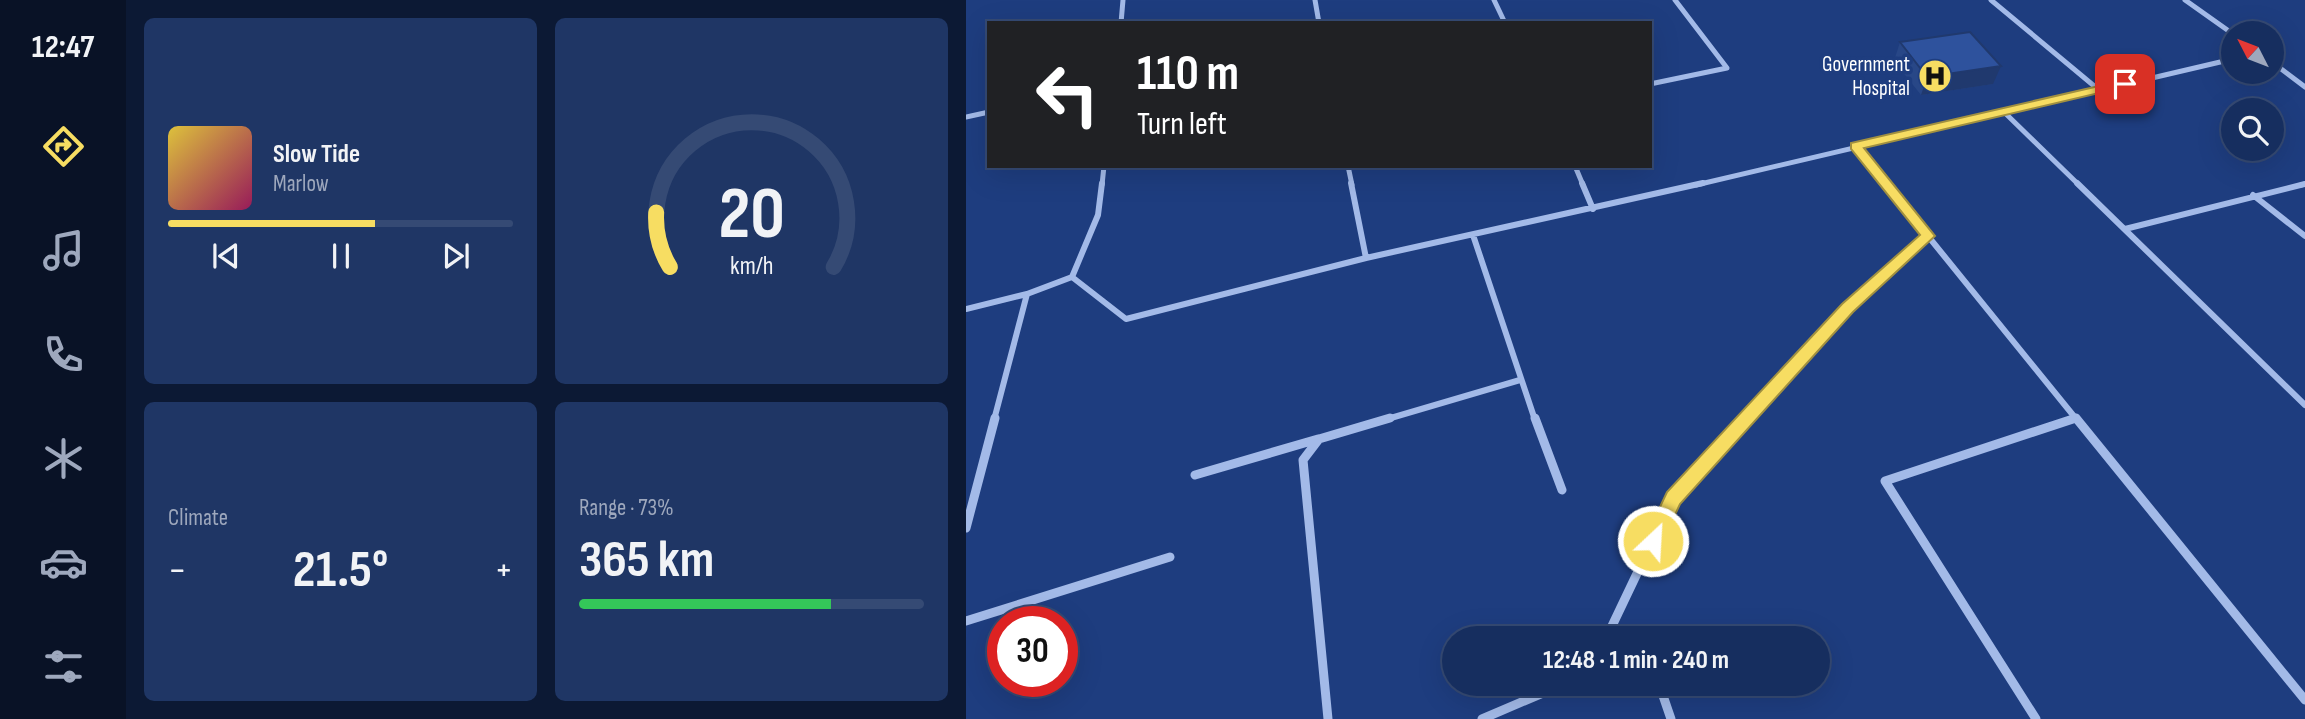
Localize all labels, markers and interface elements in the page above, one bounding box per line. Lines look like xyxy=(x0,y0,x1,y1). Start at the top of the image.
north arrow xyxy=(2221,21,2284,84)
map controls xyxy=(2221,21,2284,161)
text: 12:47 xyxy=(32,28,94,67)
text: 110 m xyxy=(1137,45,1239,104)
icon: left xyxy=(1022,49,1113,140)
place label: Government Hospital xyxy=(1822,52,1910,101)
pin xyxy=(2095,54,2155,114)
hospital icon: Government Hospital xyxy=(1916,57,1954,95)
icon: arrive xyxy=(2106,65,2144,103)
button: search xyxy=(2221,98,2284,161)
text: Turn left xyxy=(1137,105,1227,144)
icon: directions xyxy=(39,122,88,171)
text: Slow Tide xyxy=(273,139,360,170)
text: Marlow xyxy=(273,170,329,198)
text: 20 xyxy=(718,171,785,259)
icon: music xyxy=(39,226,88,275)
icon: previous xyxy=(207,237,245,275)
icon: pause xyxy=(322,237,360,275)
icon: next xyxy=(437,237,475,275)
text: km/h xyxy=(730,251,773,282)
icon: phone xyxy=(39,330,88,379)
icon: climate xyxy=(39,434,88,483)
text: Range · 73% xyxy=(579,494,674,522)
text: Climate xyxy=(168,504,228,532)
position arrow xyxy=(1616,504,1690,578)
text: 365 km xyxy=(579,529,714,592)
icon: car xyxy=(39,538,88,587)
text: 21.5° xyxy=(293,539,388,602)
text: − xyxy=(168,548,187,593)
text: + xyxy=(494,548,513,593)
speed limit sign: 30 xyxy=(987,606,1078,697)
icon: filters xyxy=(39,642,88,691)
text: 12:48 · 1 min · 240 m xyxy=(1543,645,1729,676)

